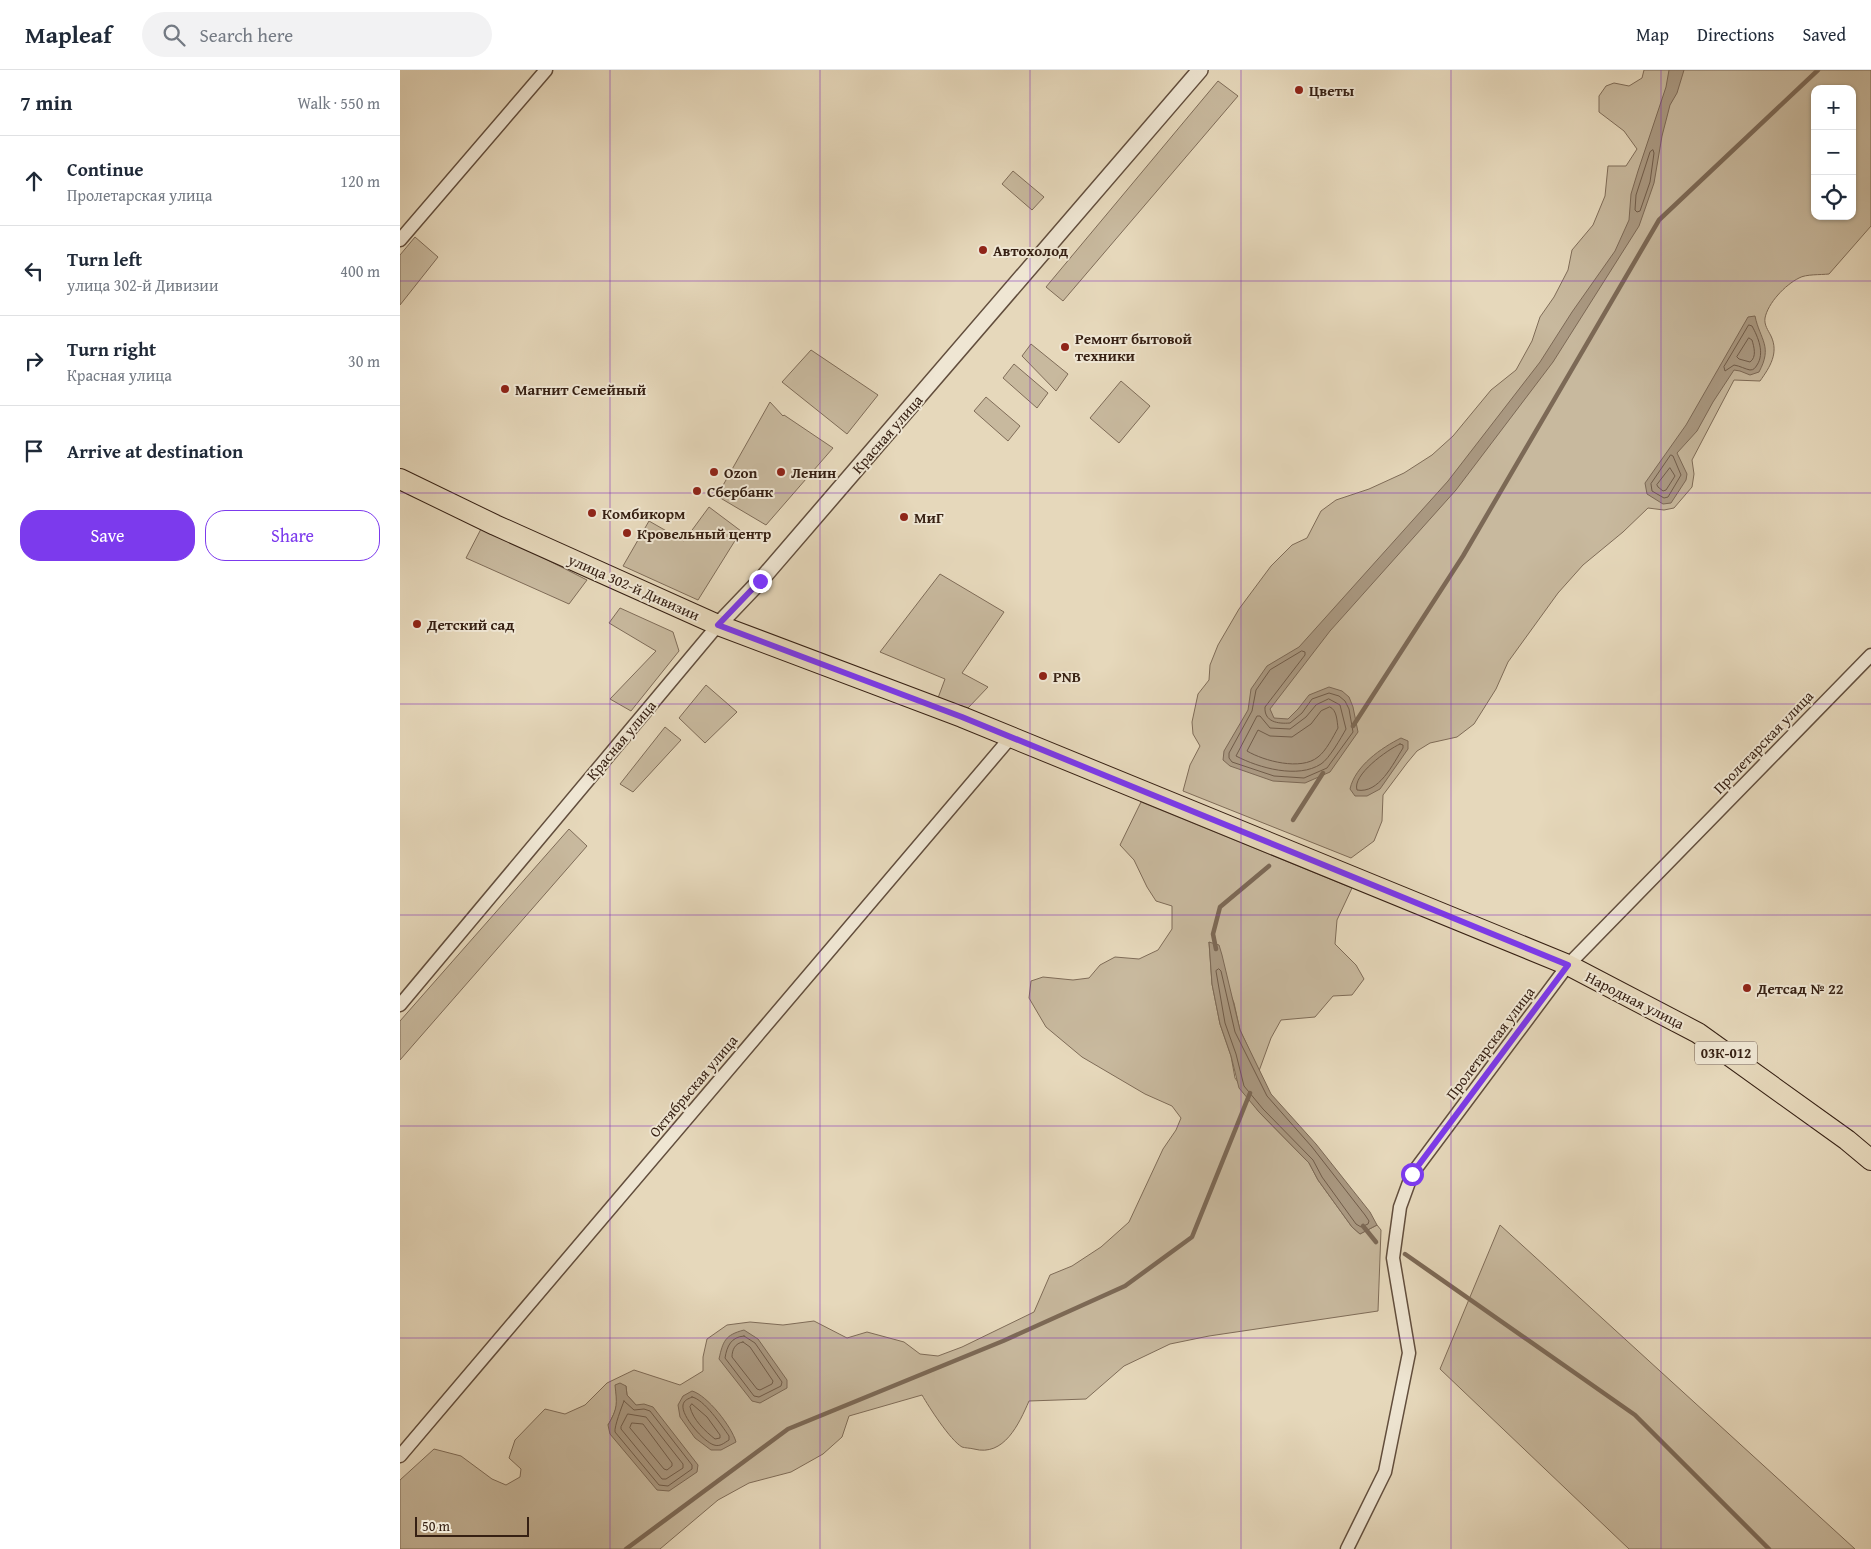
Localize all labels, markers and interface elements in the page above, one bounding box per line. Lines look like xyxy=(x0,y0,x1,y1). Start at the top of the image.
search box xyxy=(142,12,492,57)
text: Mapleaf xyxy=(25,17,112,52)
icon: search xyxy=(160,21,188,49)
text: Search here xyxy=(200,21,293,49)
text: Map xyxy=(1636,21,1669,48)
text: Directions xyxy=(1697,21,1774,48)
text: Saved xyxy=(1802,21,1846,48)
place label: Цветы xyxy=(1309,80,1355,101)
marker: Цветы xyxy=(1293,84,1305,96)
map controls xyxy=(1811,85,1856,220)
button: + xyxy=(1811,85,1856,130)
text: 7 min xyxy=(20,87,72,118)
text: Walk · 550 m xyxy=(297,91,380,115)
button: − xyxy=(1811,130,1856,175)
text: Continue xyxy=(67,155,144,183)
icon: ahead xyxy=(20,167,48,195)
text: 120 m xyxy=(340,169,380,193)
button: locate xyxy=(1811,175,1856,220)
text: Пролетарская улица xyxy=(67,183,212,207)
place label: Автохолод xyxy=(993,240,1068,261)
marker: Автохолод xyxy=(977,244,989,256)
text: Turn left xyxy=(67,245,142,273)
icon: left xyxy=(20,257,48,285)
text: 400 m xyxy=(340,259,380,283)
text: улица 302-й Дивизии xyxy=(67,273,218,297)
place label: Ремонт бытовой техники xyxy=(1075,328,1193,366)
text: Turn right xyxy=(67,335,156,363)
marker: Ремонт бытовой техники xyxy=(1059,341,1071,353)
icon: right xyxy=(20,347,48,375)
text: 30 m xyxy=(348,349,380,373)
text: Красная улица xyxy=(67,363,172,387)
place label: Магнит Семейный xyxy=(515,379,647,400)
marker: Магнит Семейный xyxy=(499,383,511,395)
street label: Красная улица xyxy=(847,389,928,478)
icon: arrive xyxy=(20,437,48,465)
text: Arrive at destination xyxy=(67,437,243,465)
place label: Ozon xyxy=(724,462,758,483)
place label: Ленин xyxy=(791,462,836,483)
marker: Ozon xyxy=(708,466,720,478)
marker: Ленин xyxy=(775,466,787,478)
place label: Сбербанк xyxy=(707,481,774,502)
marker: Сбербанк xyxy=(691,485,703,497)
place label: Комбикорм xyxy=(602,503,685,524)
marker: Комбикорм xyxy=(586,507,598,519)
place label: МиГ xyxy=(914,507,944,528)
button: Save xyxy=(20,510,195,561)
button: Share xyxy=(205,510,380,561)
marker: МиГ xyxy=(898,511,910,523)
place label: Кровельный центр xyxy=(637,523,772,544)
marker: Кровельный центр xyxy=(621,527,633,539)
street label: улица 302-й Дивизии xyxy=(564,548,703,625)
route end xyxy=(749,570,772,593)
place label: Детский сад xyxy=(426,614,514,635)
marker: Детский сад xyxy=(411,618,423,630)
place label: PNB xyxy=(1053,666,1081,687)
marker: PNB xyxy=(1037,670,1049,682)
street label: Пролетарская улица xyxy=(1708,685,1818,798)
street label: Красная улица xyxy=(581,695,661,784)
street label: Народная улица xyxy=(1582,966,1689,1034)
place label: Детсад № 22 xyxy=(1756,978,1844,999)
street label: Пролетарская улица xyxy=(1441,982,1540,1104)
marker: Детсад № 22 xyxy=(1741,982,1753,994)
street label: Октябрьская улица xyxy=(644,1030,743,1142)
road number: 03К-012 xyxy=(1695,1041,1757,1064)
route start xyxy=(1401,1163,1424,1186)
scale bar xyxy=(415,1514,529,1537)
text: 50 m xyxy=(422,1516,450,1536)

